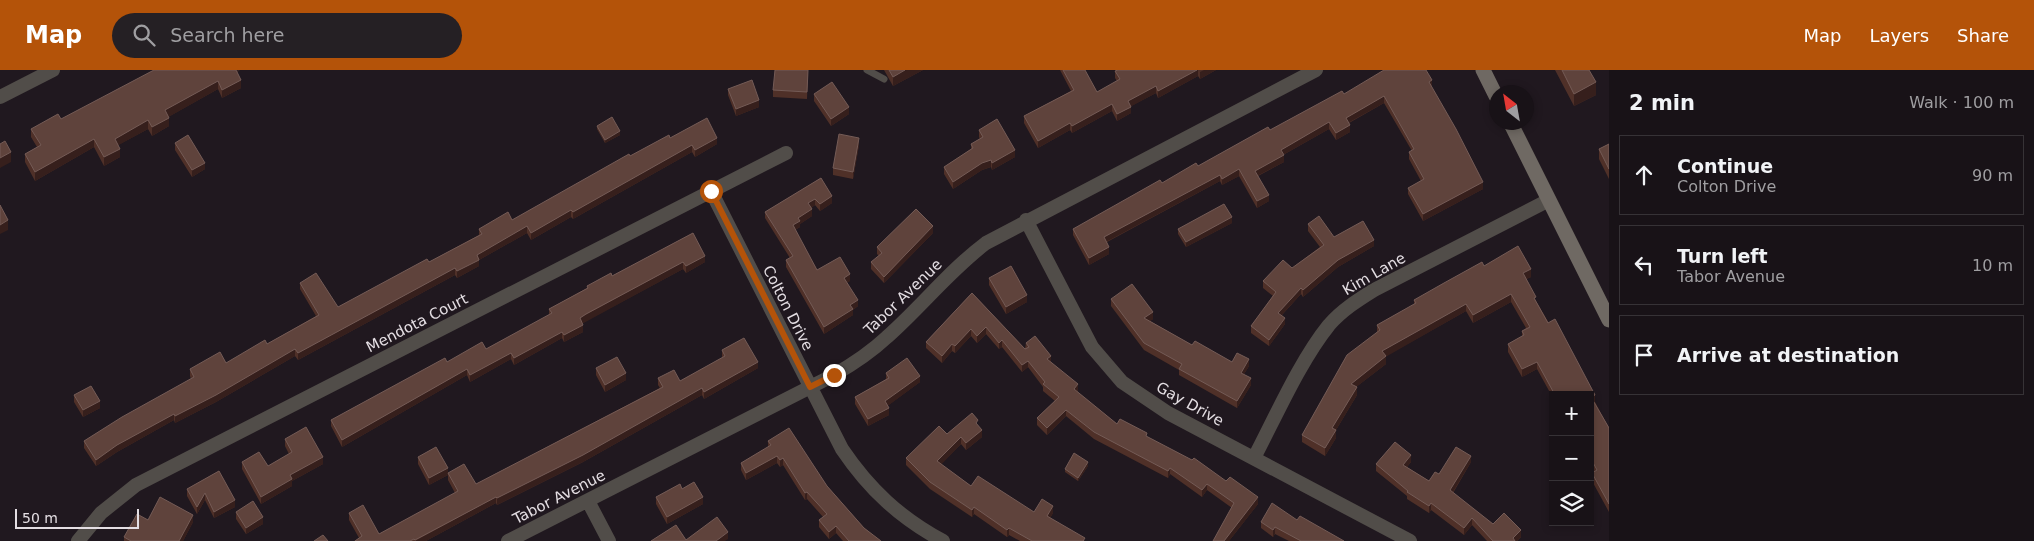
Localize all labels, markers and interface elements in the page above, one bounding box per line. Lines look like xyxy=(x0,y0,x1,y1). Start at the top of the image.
search box xyxy=(112,13,462,58)
text: Map xyxy=(25,21,82,49)
icon: search xyxy=(130,21,158,49)
text: Search here xyxy=(170,24,284,46)
text: Map xyxy=(1803,25,1841,46)
text: Layers xyxy=(1869,25,1929,46)
text: Share xyxy=(1957,25,2009,46)
north arrow xyxy=(1489,85,1534,130)
text: 2 min xyxy=(1629,91,1695,115)
text: Walk · 100 m xyxy=(1909,93,2014,112)
text: Continue xyxy=(1677,155,1773,177)
icon: ahead xyxy=(1630,161,1658,189)
text: 90 m xyxy=(1972,166,2013,185)
text: Colton Drive xyxy=(1677,177,1776,196)
route start xyxy=(700,180,723,203)
text: Turn left xyxy=(1677,245,1768,267)
street label: Kim Lane xyxy=(1339,249,1409,299)
icon: left xyxy=(1630,251,1658,279)
street label: Tabor Avenue xyxy=(860,255,946,339)
text: 10 m xyxy=(1972,256,2013,275)
street label: Colton Drive xyxy=(759,262,817,354)
text: Tabor Avenue xyxy=(1677,267,1785,286)
street label: Mendota Court xyxy=(363,290,471,356)
icon: arrive xyxy=(1630,341,1658,369)
text: Arrive at destination xyxy=(1677,344,1899,366)
route end xyxy=(823,364,846,387)
street label: Gay Drive xyxy=(1153,378,1227,430)
map controls xyxy=(1549,391,1594,526)
button: + xyxy=(1549,391,1594,436)
button: − xyxy=(1549,436,1594,481)
street label: Tabor Avenue xyxy=(509,466,608,528)
button: layers xyxy=(1549,481,1594,526)
scale bar xyxy=(15,506,139,529)
text: 50 m xyxy=(22,510,58,526)

